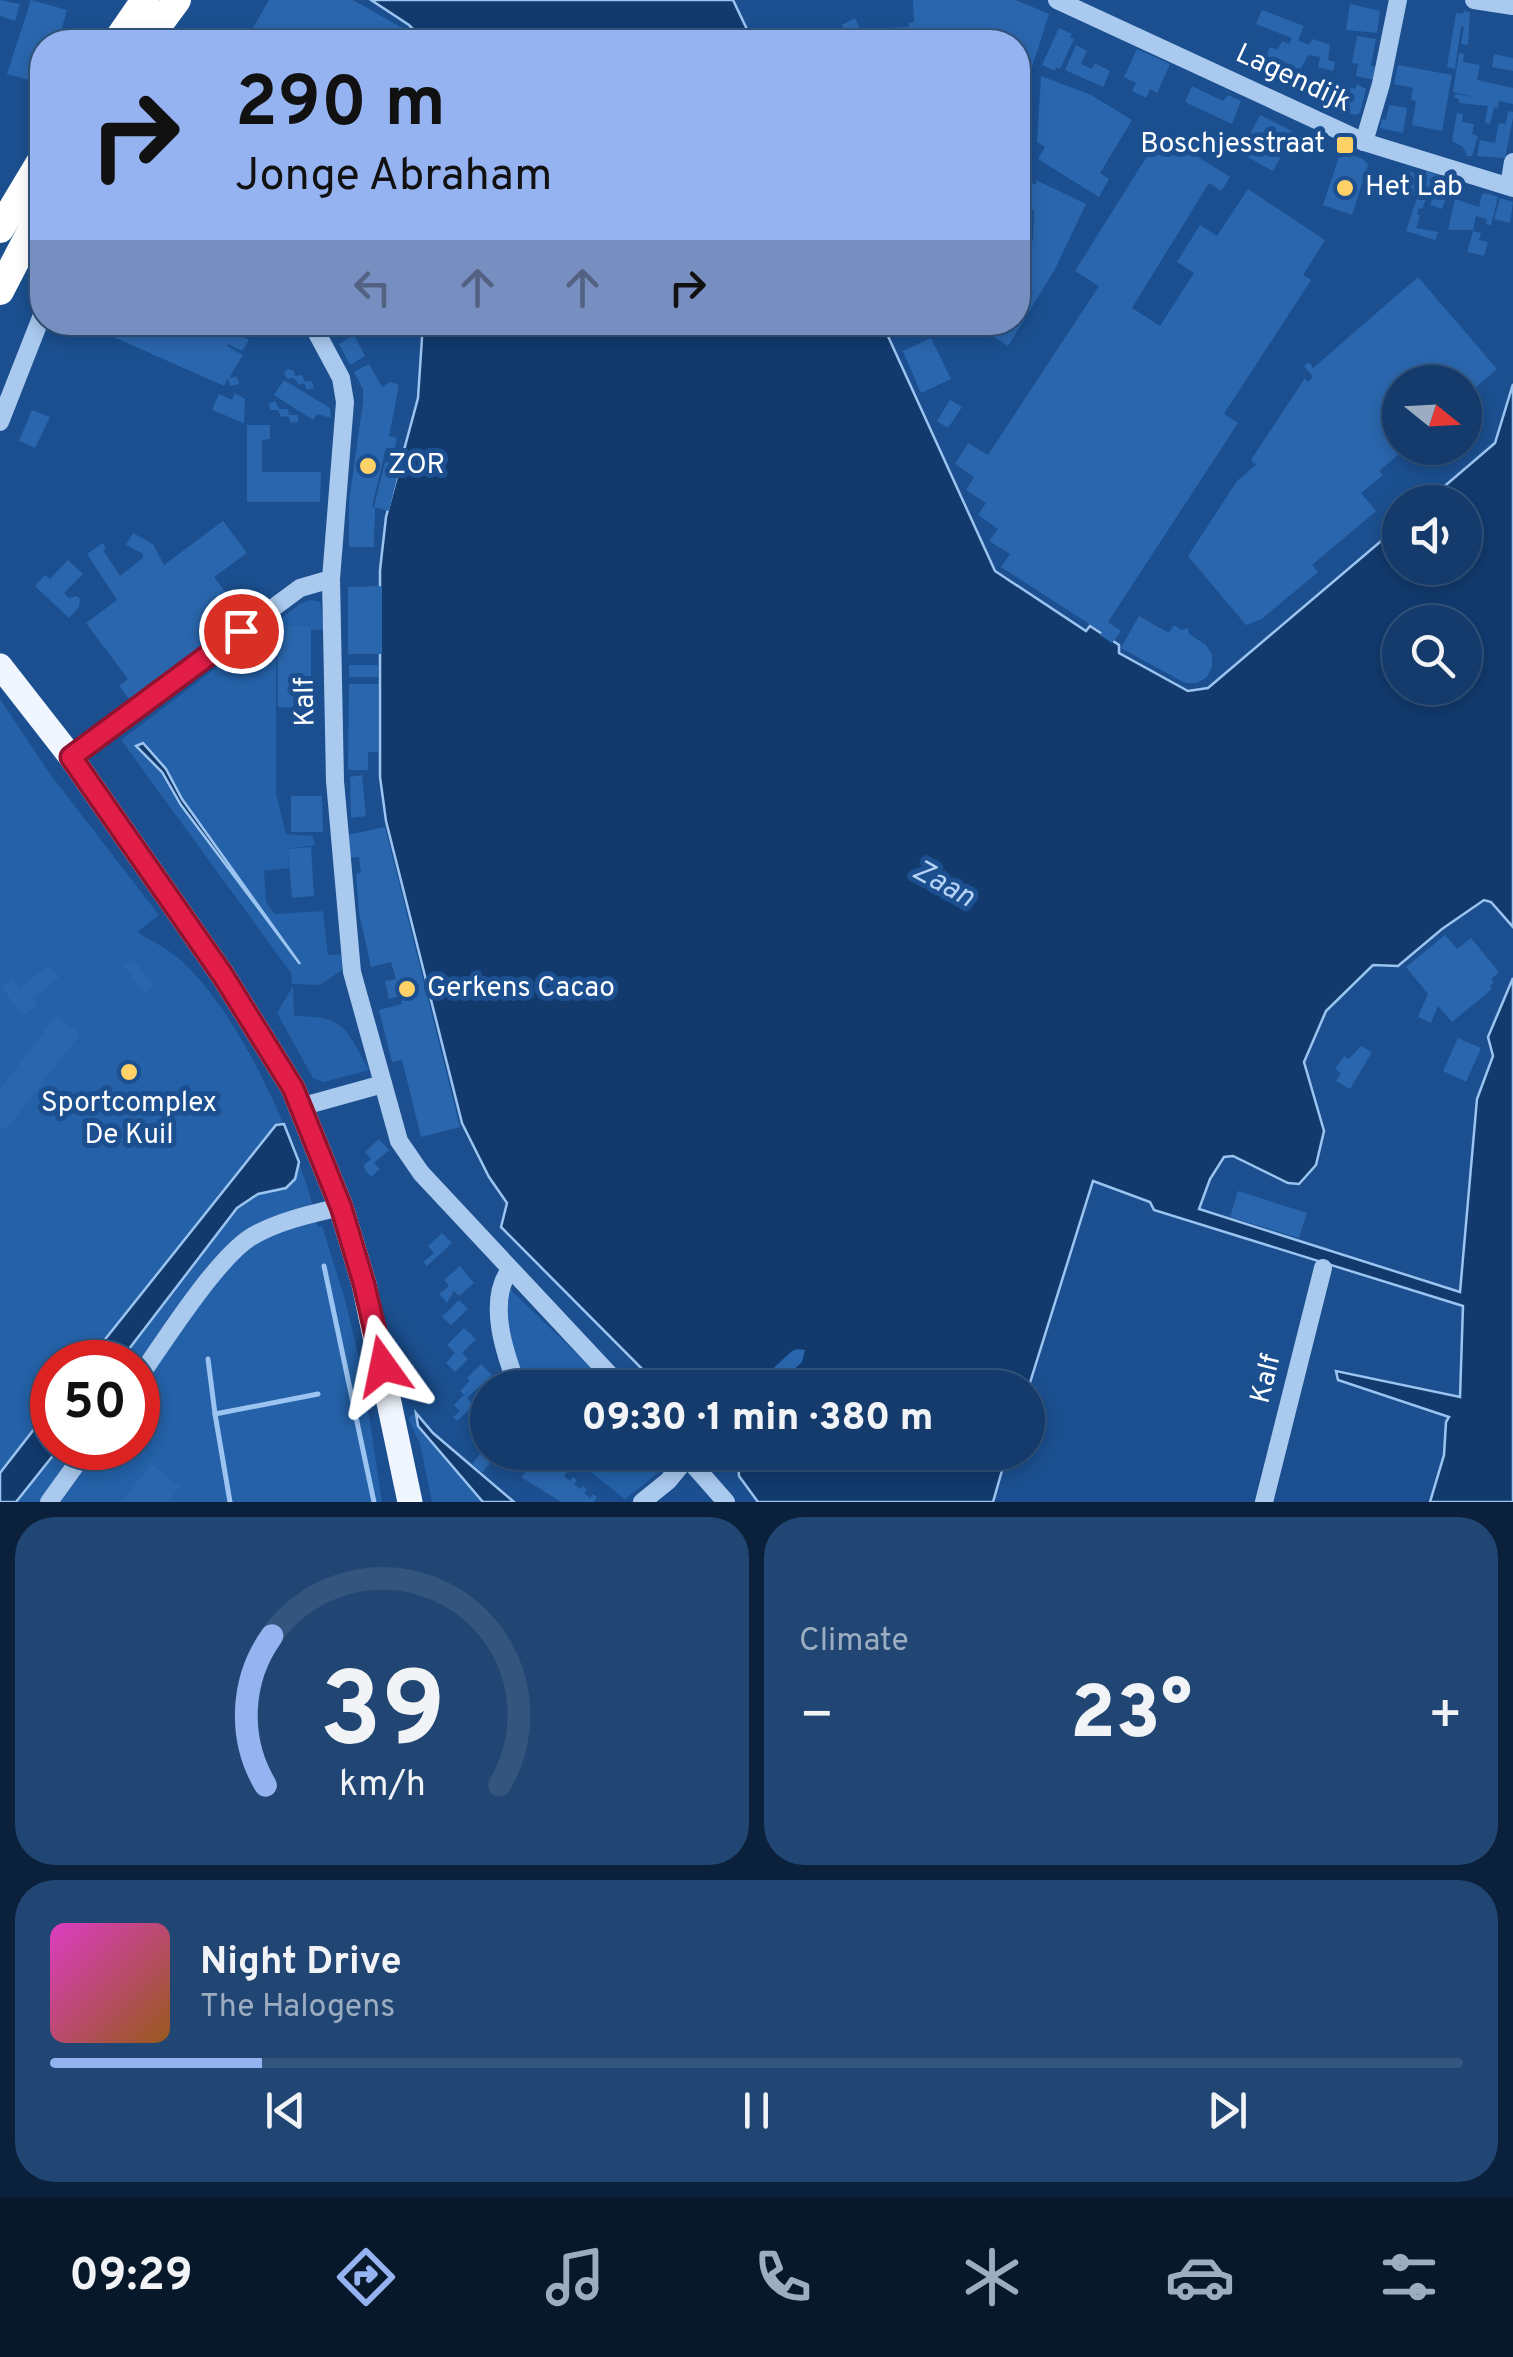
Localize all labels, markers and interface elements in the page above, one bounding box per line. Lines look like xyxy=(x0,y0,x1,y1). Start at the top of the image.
street label: Lagendijk xyxy=(1229,37,1357,121)
text: 290 m xyxy=(235,62,446,151)
icon: right xyxy=(70,70,200,200)
place label: Boschjesstraat xyxy=(1140,127,1325,163)
marker: Boschjesstraat xyxy=(1334,134,1356,156)
text: Jonge Abraham xyxy=(235,149,552,206)
place label: Het Lab xyxy=(1365,170,1463,206)
marker: Het Lab xyxy=(1334,177,1356,199)
icon: left xyxy=(345,260,400,315)
icon: ahead xyxy=(450,260,505,315)
icon: ahead xyxy=(555,260,610,315)
icon: right xyxy=(660,260,715,315)
north arrow xyxy=(1382,365,1482,465)
map controls xyxy=(1382,365,1482,705)
place label: ZOR xyxy=(388,448,445,484)
marker: ZOR xyxy=(357,455,379,477)
button: sound xyxy=(1382,485,1482,585)
pin xyxy=(199,589,284,674)
icon: arrive xyxy=(214,604,269,659)
button: search xyxy=(1382,605,1482,705)
street label: Kalf xyxy=(288,677,324,727)
water label: Zaan xyxy=(905,853,981,917)
place label: Gerkens Cacao xyxy=(427,971,615,1007)
marker: Gerkens Cacao xyxy=(396,978,418,1000)
marker: Sportcomplex De Kuil xyxy=(118,1061,140,1083)
place label: Sportcomplex De Kuil xyxy=(41,1086,217,1154)
position arrow xyxy=(331,1314,435,1418)
speed limit sign: 50 xyxy=(30,1340,160,1470)
street label: Kalf xyxy=(1244,1351,1290,1407)
text: 09:30 · 1 min · 380 m xyxy=(582,1395,933,1444)
text: Climate xyxy=(799,1622,909,1662)
text: 39 xyxy=(319,1651,445,1783)
text: 23° xyxy=(1070,1670,1192,1765)
text: − xyxy=(799,1683,834,1753)
text: + xyxy=(1428,1683,1463,1753)
text: km/h xyxy=(339,1763,425,1809)
text: Night Drive xyxy=(200,1939,402,1988)
text: The Halogens xyxy=(200,1988,395,2028)
icon: previous xyxy=(258,2083,313,2138)
icon: pause xyxy=(729,2083,784,2138)
icon: next xyxy=(1200,2083,1255,2138)
icon: directions xyxy=(331,2242,401,2312)
icon: music xyxy=(540,2242,610,2312)
icon: phone xyxy=(748,2242,818,2312)
icon: climate xyxy=(957,2242,1027,2312)
icon: car xyxy=(1165,2242,1235,2312)
icon: filters xyxy=(1374,2242,1444,2312)
text: 09:29 xyxy=(69,2249,193,2306)

